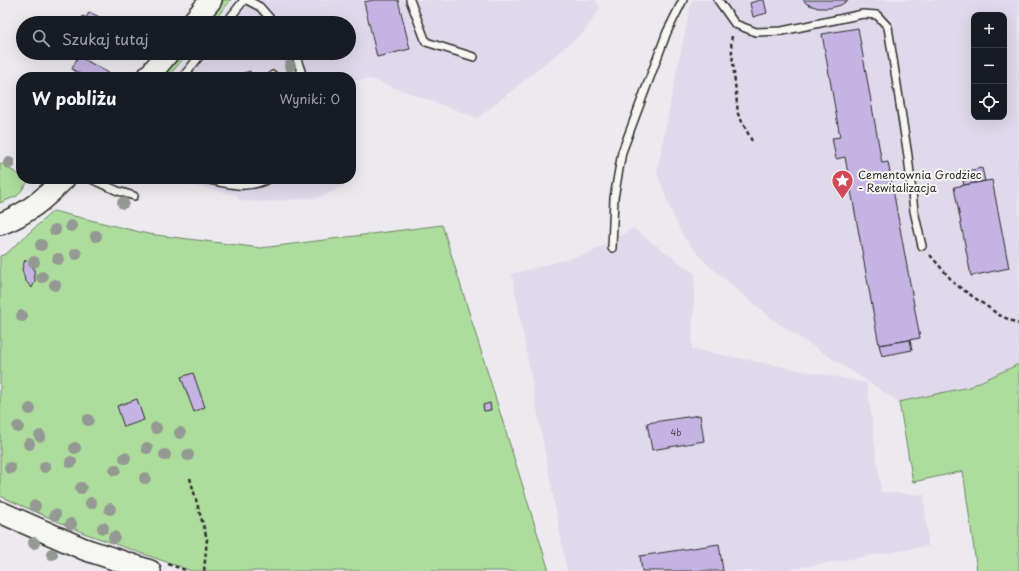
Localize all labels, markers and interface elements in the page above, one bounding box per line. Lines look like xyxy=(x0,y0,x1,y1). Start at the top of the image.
map controls xyxy=(971,12,1007,120)
button: + xyxy=(971,12,1007,48)
search box xyxy=(16,16,356,60)
icon: search xyxy=(30,27,52,49)
text: Szukaj tutaj xyxy=(62,27,149,50)
button: − xyxy=(971,48,1007,84)
button: locate xyxy=(971,84,1007,120)
text: W pobliżu xyxy=(32,85,117,111)
text: Wyniki: 0 xyxy=(280,89,340,108)
place label: Cementownia Grodziec - Rewitalizacja xyxy=(858,166,982,196)
place icon: Cementownia Grodziec - Rewitalizacja xyxy=(830,167,856,200)
house number: 4b xyxy=(670,425,682,439)

